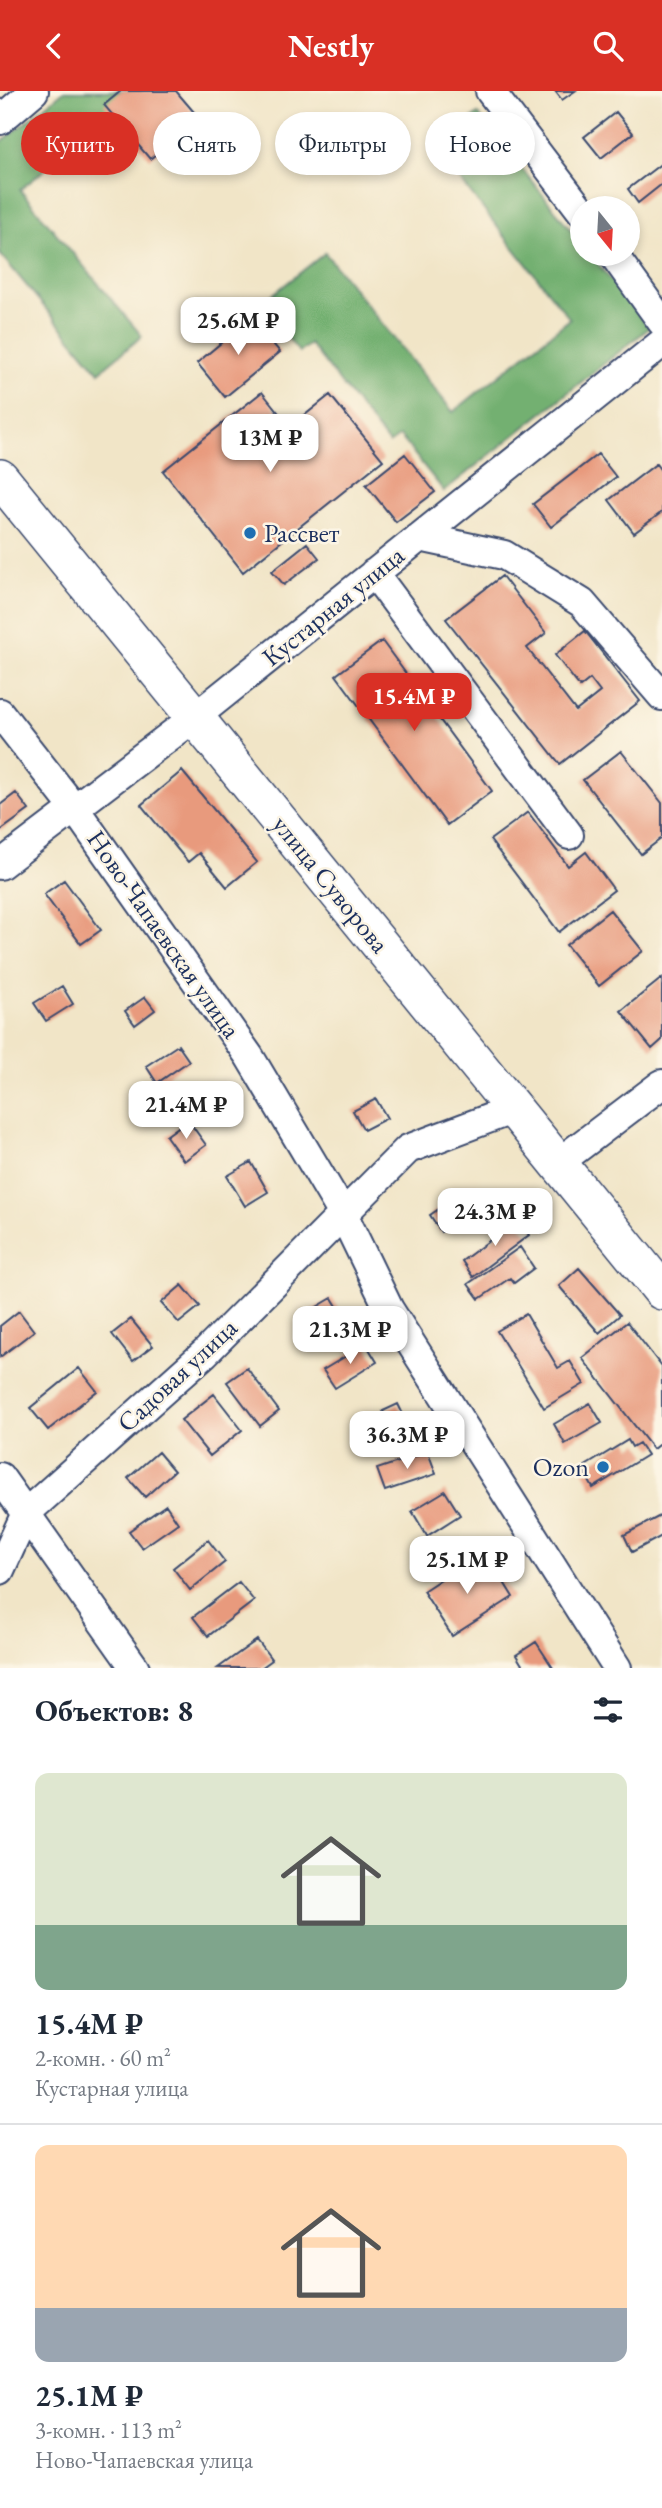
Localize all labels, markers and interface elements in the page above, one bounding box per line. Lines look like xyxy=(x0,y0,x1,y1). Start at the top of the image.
text: Nestly xyxy=(288,25,374,67)
icon: back xyxy=(35,27,73,65)
icon: search xyxy=(589,27,627,65)
chip: Купить xyxy=(21,112,139,175)
chip: Снять xyxy=(153,112,261,175)
chip: Фильтры xyxy=(275,112,411,175)
chip: Новое xyxy=(425,112,535,175)
north arrow xyxy=(570,196,640,266)
map controls xyxy=(570,196,640,266)
pin: 25.6M ₽ xyxy=(173,297,303,357)
text: 25.6M ₽ xyxy=(197,305,279,335)
pin: 13M ₽ xyxy=(221,415,319,474)
text: 13M ₽ xyxy=(237,422,303,452)
place label: Рассвет xyxy=(264,516,340,550)
marker: Рассвет xyxy=(242,525,258,541)
street label: Кустарная улица xyxy=(255,538,412,674)
pin: 15.4M ₽ xyxy=(349,673,479,733)
text: 15.4M ₽ xyxy=(373,681,455,711)
street label: улица Суворова xyxy=(265,808,397,960)
street label: Ново-Чапаевская улица xyxy=(79,823,249,1045)
pin: 21.4M ₽ xyxy=(121,1081,251,1141)
text: 21.4M ₽ xyxy=(145,1089,227,1119)
pin: 24.3M ₽ xyxy=(430,1189,560,1248)
text: 24.3M ₽ xyxy=(454,1196,536,1226)
pin: 21.3M ₽ xyxy=(285,1307,415,1366)
street label: Садовая улица xyxy=(110,1310,245,1439)
text: 21.3M ₽ xyxy=(309,1314,391,1344)
pin: 36.3M ₽ xyxy=(342,1411,472,1471)
text: 36.3M ₽ xyxy=(366,1419,448,1449)
place label: Ozon xyxy=(533,1450,589,1484)
marker: Ozon xyxy=(595,1459,611,1475)
pin: 25.1M ₽ xyxy=(402,1537,532,1596)
text: 25.1M ₽ xyxy=(426,1544,508,1574)
text: Объектов: 8 xyxy=(35,1691,193,1730)
icon: filters xyxy=(589,1691,627,1729)
icon: home xyxy=(268,1818,394,1944)
text: 15.4M ₽ xyxy=(35,2004,143,2043)
text: 2-комн. · 60 m² xyxy=(35,2043,171,2073)
text: Кустарная улица xyxy=(35,2073,188,2103)
icon: home xyxy=(268,2190,394,2316)
text: 25.1M ₽ xyxy=(35,2376,143,2415)
text: 3-комн. · 113 m² xyxy=(35,2415,182,2445)
text: Ново-Чапаевская улица xyxy=(35,2445,253,2475)

